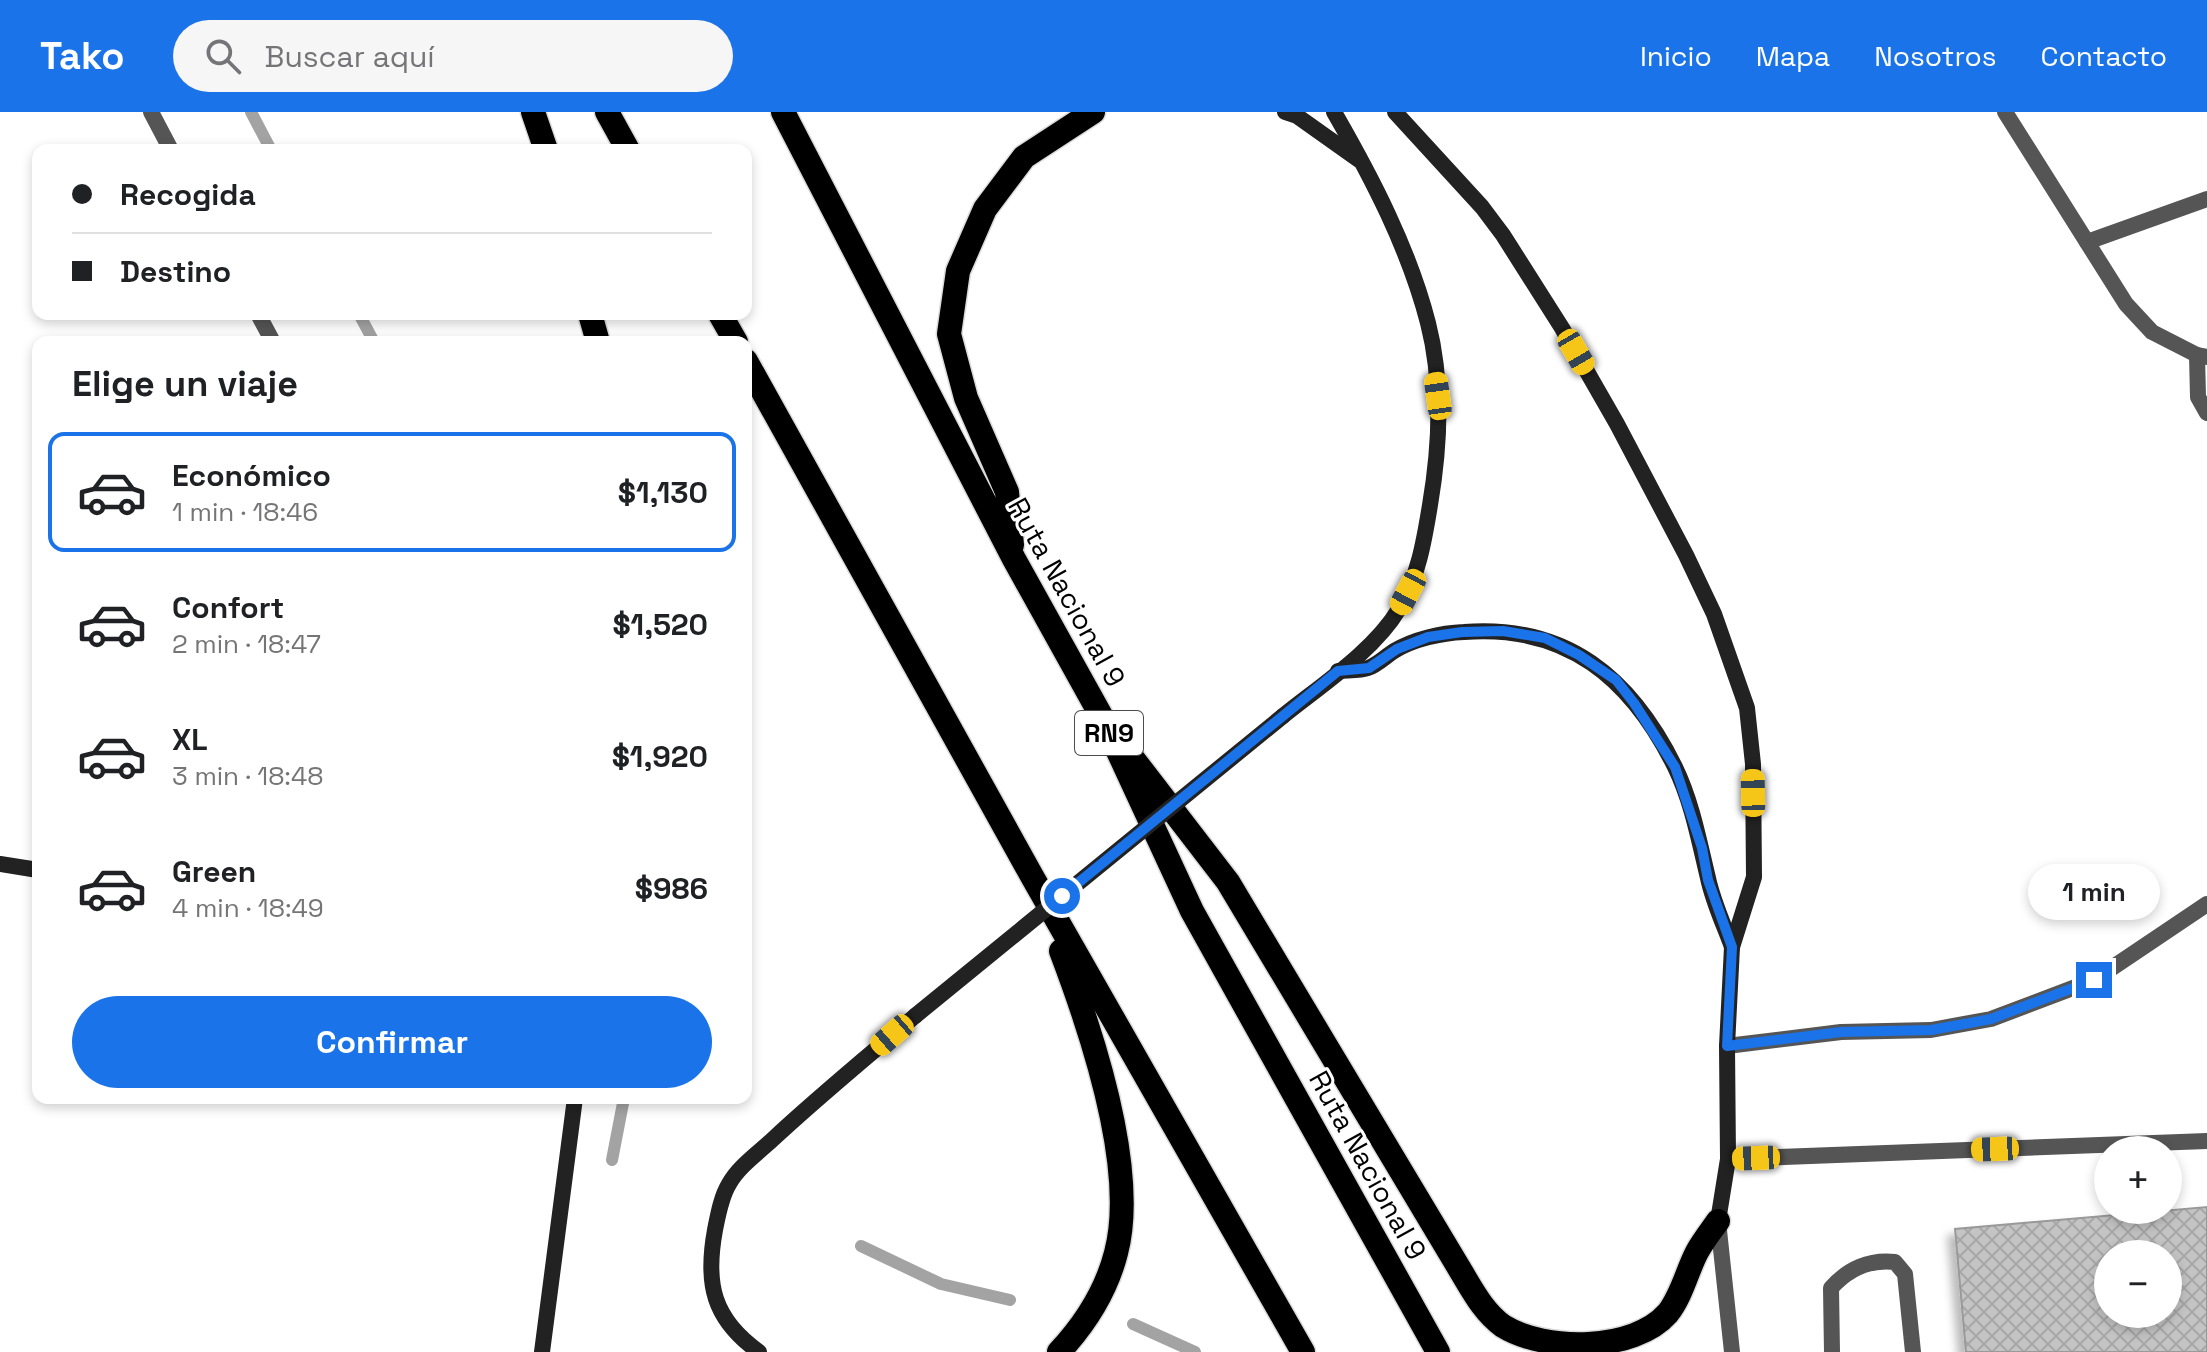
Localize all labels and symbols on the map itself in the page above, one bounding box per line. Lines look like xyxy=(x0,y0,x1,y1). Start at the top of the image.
car xyxy=(1554,325,1598,379)
car xyxy=(1423,371,1453,421)
street label: Ruta Nacional 9 xyxy=(1000,491,1134,693)
car xyxy=(1386,565,1430,619)
road number: RN9 xyxy=(1075,711,1143,755)
car xyxy=(1741,769,1765,817)
callout: 1 min xyxy=(2028,864,2160,920)
route start xyxy=(1044,878,1080,914)
route end xyxy=(2076,962,2112,998)
car xyxy=(866,1010,918,1060)
street label: Ruta Nacional 9 xyxy=(1301,1064,1435,1266)
car xyxy=(1971,1136,2019,1162)
car xyxy=(1732,1145,1780,1171)

